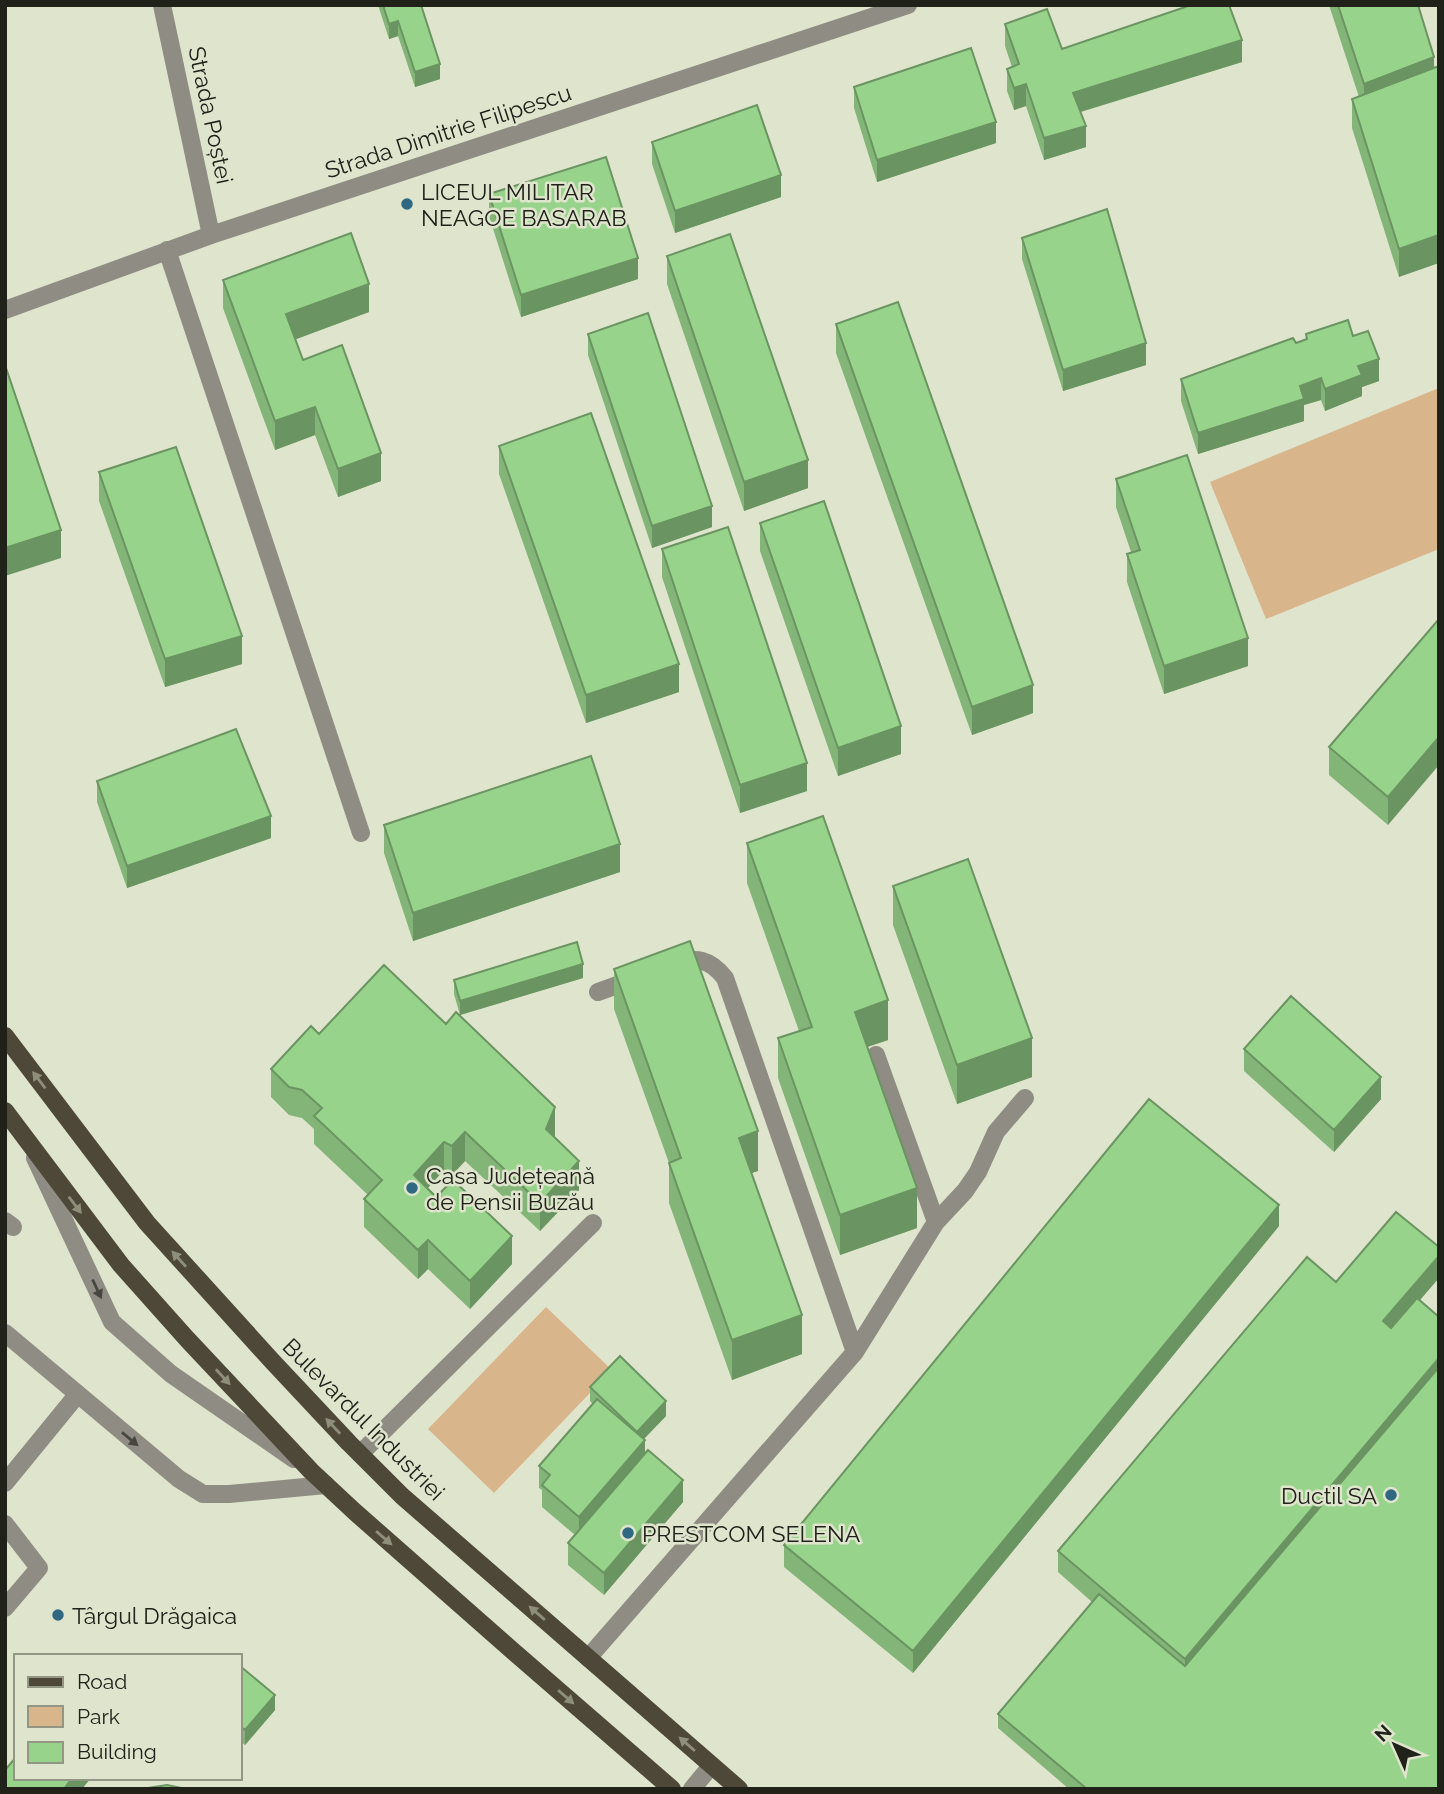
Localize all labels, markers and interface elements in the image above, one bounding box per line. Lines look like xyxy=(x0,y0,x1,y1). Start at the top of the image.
street label: Strada Poștei xyxy=(183,44,239,186)
street label: Strada Dimitrie Filipescu xyxy=(321,78,575,184)
place label: LICEUL MILITAR NEAGOE BASARAB xyxy=(421,178,627,231)
marker: LICEUL MILITAR NEAGOE BASARAB xyxy=(399,196,415,212)
one-way arrow xyxy=(32,1071,46,1089)
place label: Casa Județeană de Pensii Buzău xyxy=(426,1162,595,1215)
marker: Casa Județeană de Pensii Buzău xyxy=(404,1180,420,1196)
one-way arrow xyxy=(68,1195,83,1213)
one-way arrow xyxy=(171,1250,187,1268)
one-way arrow xyxy=(91,1279,103,1299)
street label: Bulevardul Industriei xyxy=(278,1333,450,1505)
one-way arrow xyxy=(215,1368,231,1386)
one-way arrow xyxy=(325,1417,341,1435)
one-way arrow xyxy=(121,1431,139,1447)
place label: Ductil SA xyxy=(1281,1482,1377,1509)
marker: Ductil SA xyxy=(1383,1487,1399,1503)
place label: PRESTCOM SELENA xyxy=(642,1520,861,1547)
marker: PRESTCOM SELENA xyxy=(620,1525,636,1541)
one-way arrow xyxy=(375,1530,393,1546)
place label: Târgul Drăgaica xyxy=(72,1602,237,1629)
one-way arrow xyxy=(528,1605,546,1621)
marker: Târgul Drăgaica xyxy=(50,1607,66,1623)
legend xyxy=(14,1654,242,1780)
text: Road xyxy=(77,1669,127,1694)
one-way arrow xyxy=(557,1689,575,1705)
text: Park xyxy=(77,1704,120,1729)
north arrow xyxy=(1360,1710,1430,1780)
text: N xyxy=(1370,1720,1396,1746)
one-way arrow xyxy=(678,1736,696,1752)
text: Building xyxy=(77,1739,157,1764)

